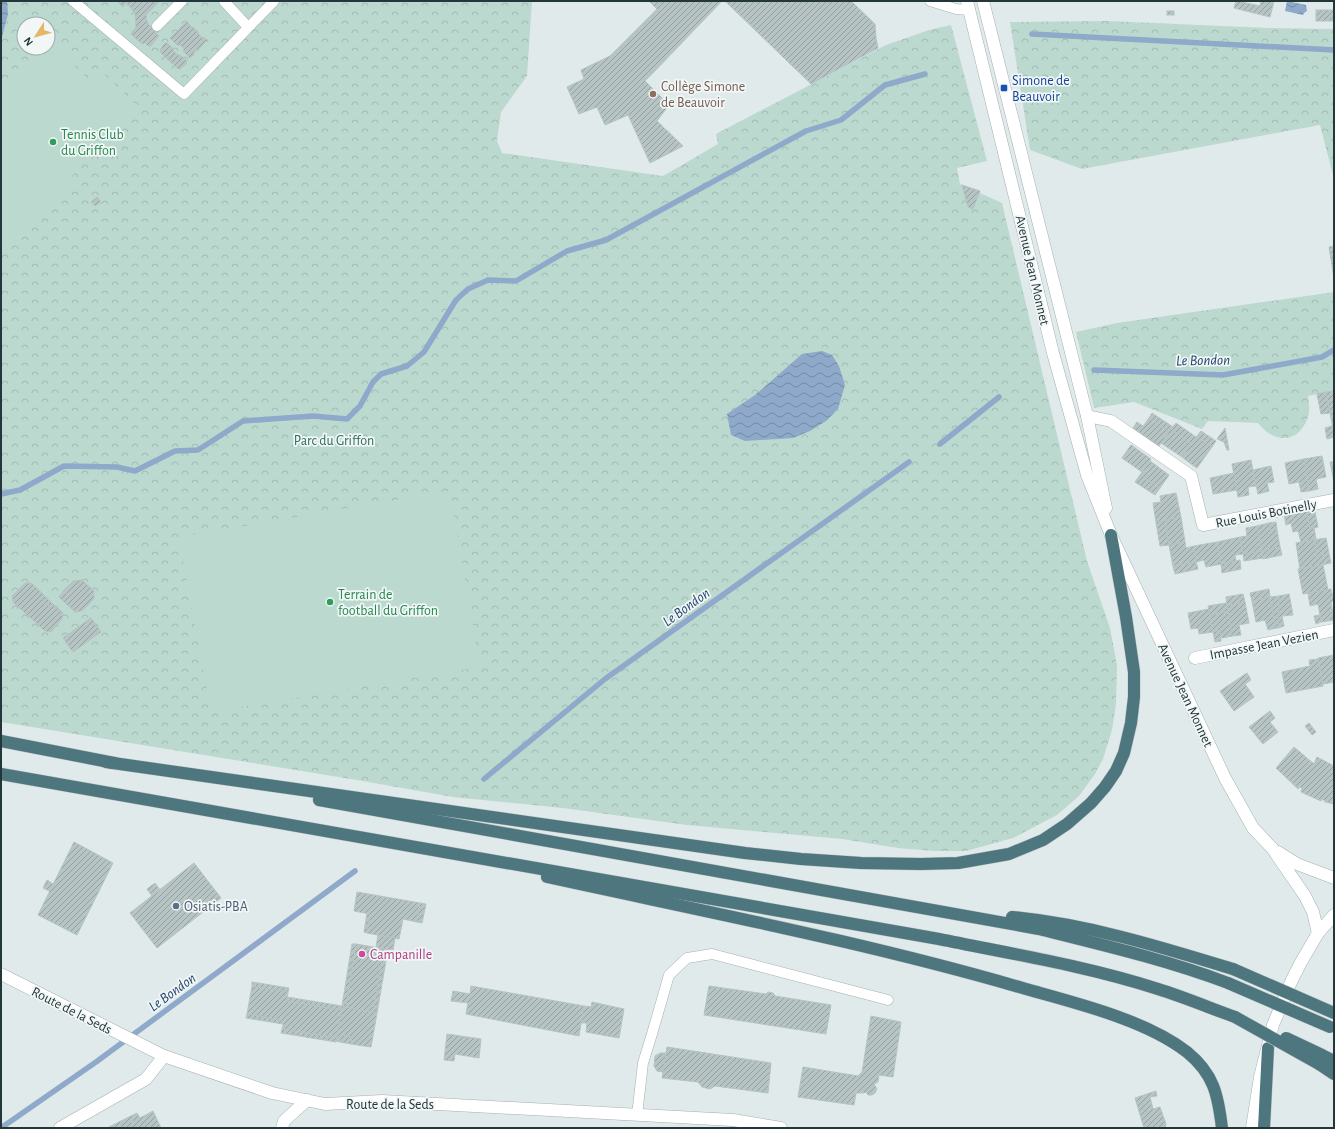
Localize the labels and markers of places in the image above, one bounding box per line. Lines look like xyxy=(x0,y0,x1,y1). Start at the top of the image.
place label: Simone de Beauvoir xyxy=(1012,74,1070,104)
place label: Collège Simone de Beauvoir xyxy=(661,80,745,110)
marker: Simone de Beauvoir xyxy=(999,83,1009,93)
marker: Collège Simone de Beauvoir xyxy=(648,89,658,99)
place label: Tennis Club du Griffon xyxy=(61,128,124,158)
marker: Tennis Club du Griffon xyxy=(48,137,58,147)
place label: Terrain de football du Griffon xyxy=(338,588,438,618)
marker: Terrain de football du Griffon xyxy=(325,597,335,607)
place label: Osiatis-PBA xyxy=(184,900,248,914)
marker: Osiatis-PBA xyxy=(171,901,181,911)
place label: Campanille xyxy=(370,948,432,962)
marker: Campanille xyxy=(357,949,367,959)

